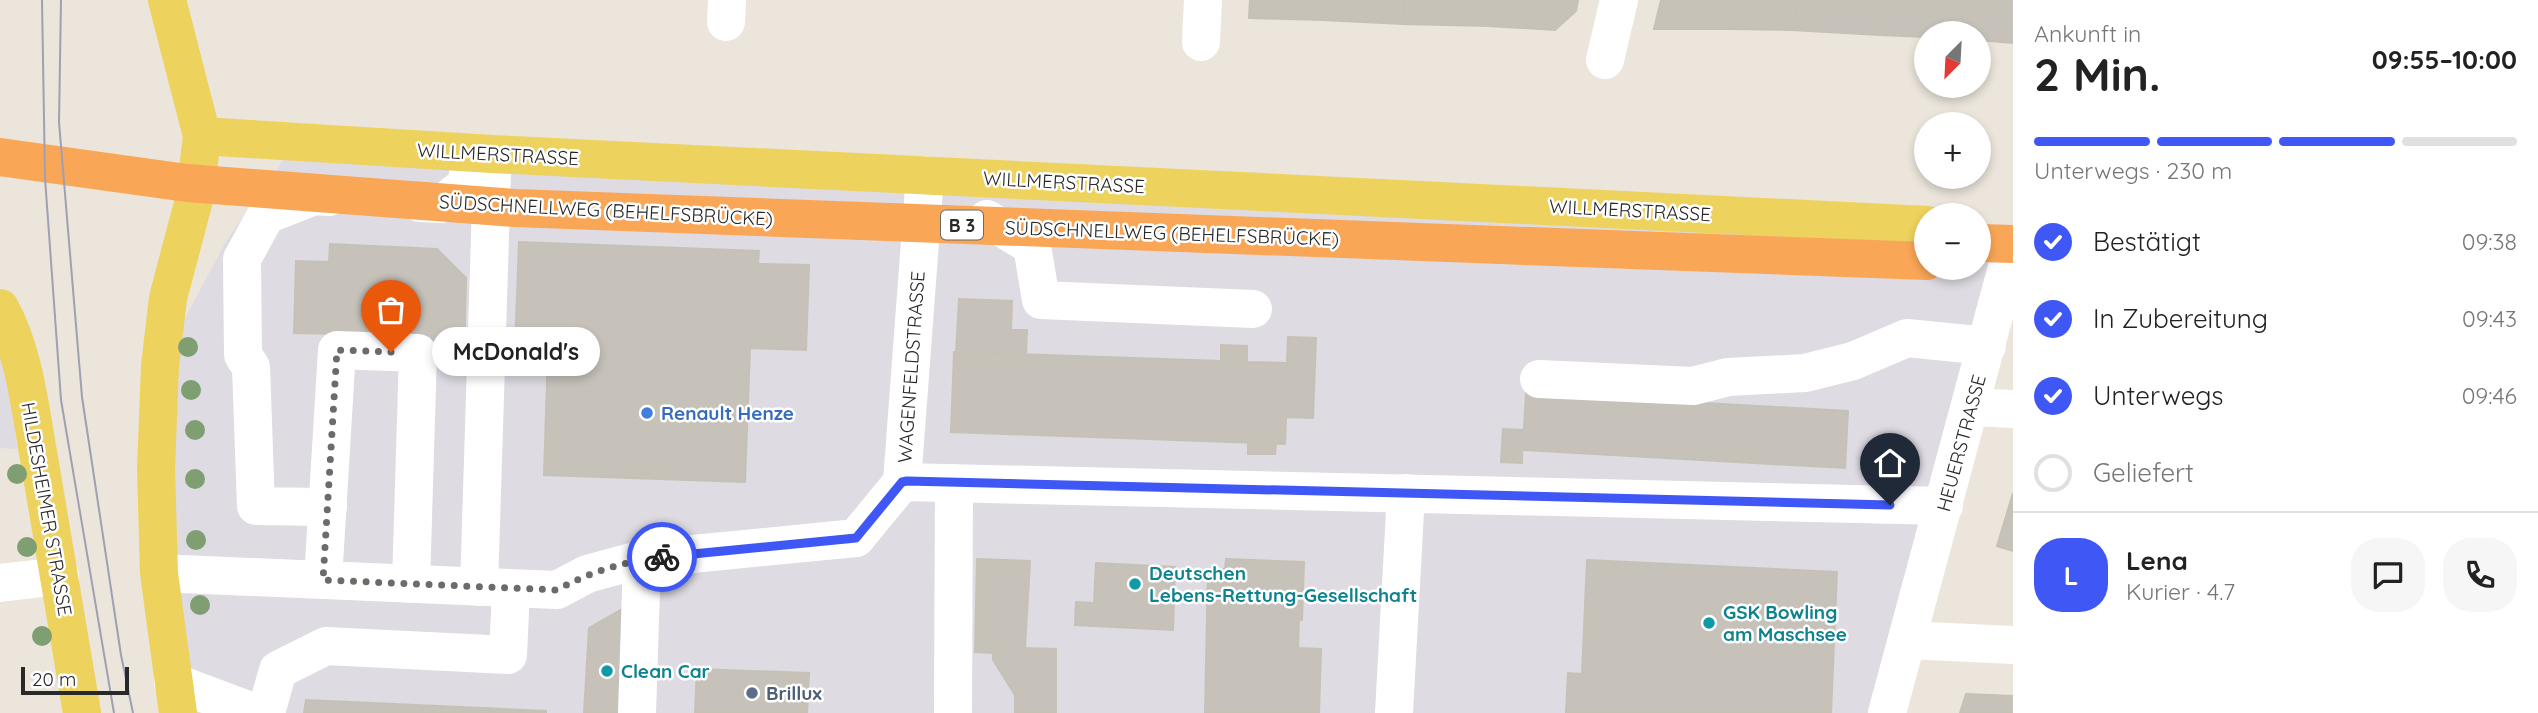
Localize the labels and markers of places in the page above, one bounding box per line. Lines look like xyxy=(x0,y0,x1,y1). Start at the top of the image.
pin xyxy=(361,280,421,352)
callout: McDonald's xyxy=(433,328,601,376)
place label: Renault Henze xyxy=(661,401,794,425)
marker: Renault Henze xyxy=(639,405,655,421)
pin xyxy=(1860,433,1920,505)
place label: Deutschen Lebens-Rettung-Gesellschaft xyxy=(1149,561,1417,607)
marker: Deutschen Lebens-Rettung-Gesellschaft xyxy=(1127,576,1143,592)
place label: GSK Bowling am Maschsee xyxy=(1723,600,1847,646)
marker: GSK Bowling am Maschsee xyxy=(1701,615,1717,631)
place label: Clean Car xyxy=(621,659,710,683)
marker: Clean Car xyxy=(599,663,615,679)
place label: Brillux xyxy=(766,681,822,705)
marker: Brillux xyxy=(744,685,760,701)

